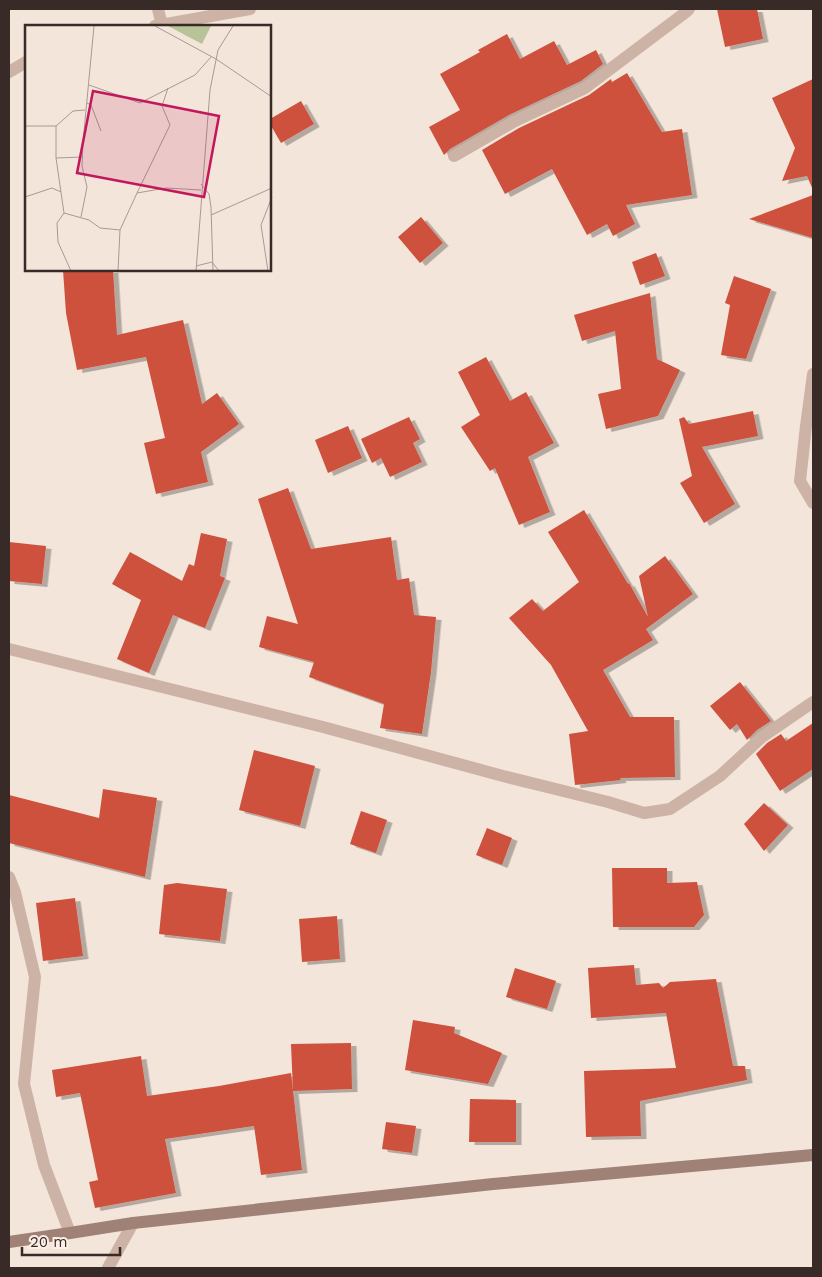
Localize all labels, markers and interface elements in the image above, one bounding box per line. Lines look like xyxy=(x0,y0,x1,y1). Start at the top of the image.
inset map xyxy=(25,25,271,271)
scale bar xyxy=(22,1224,120,1256)
text: 20 m xyxy=(30,1233,68,1251)

